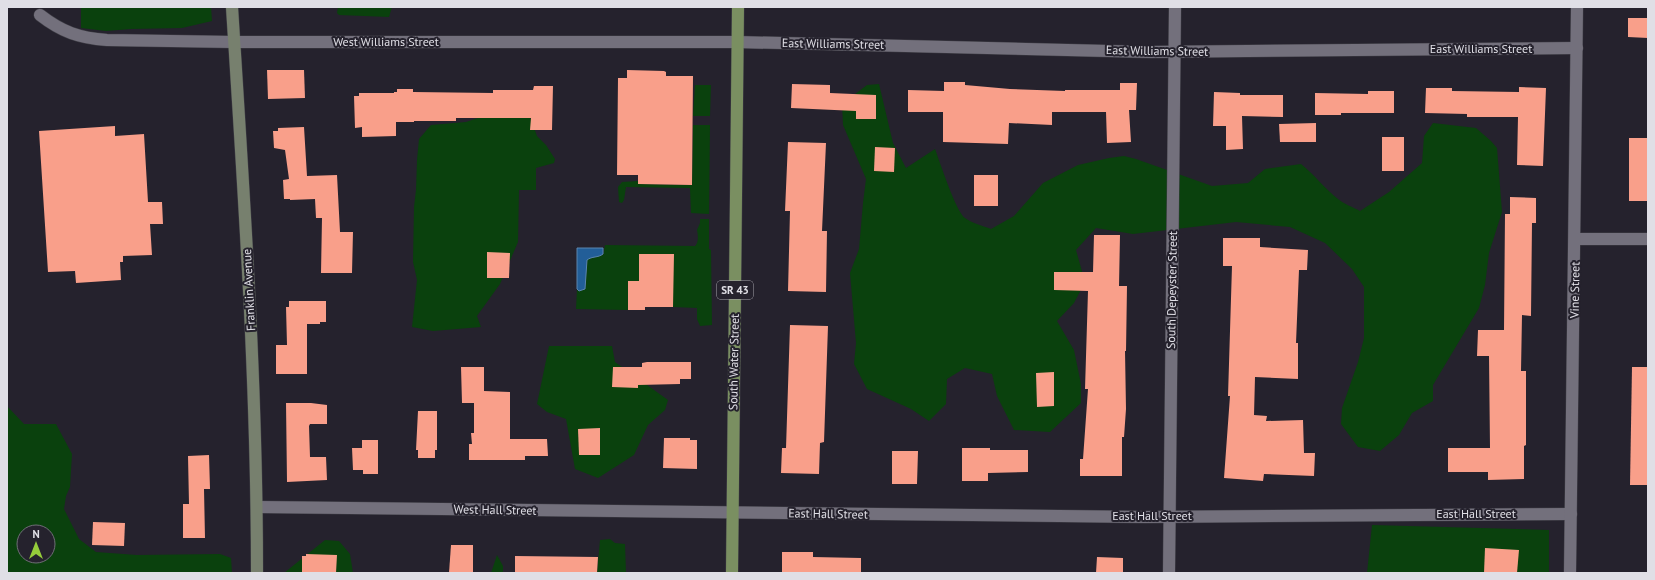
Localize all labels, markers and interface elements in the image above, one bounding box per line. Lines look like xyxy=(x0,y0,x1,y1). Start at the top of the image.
street label: West Williams Street xyxy=(333,34,439,49)
street label: East Williams Street xyxy=(782,35,884,52)
street label: East Williams Street xyxy=(1430,41,1532,56)
street label: East Williams Street xyxy=(1106,42,1208,59)
street label: South Depeyster Street xyxy=(1163,231,1180,349)
street label: Franklin Avenue xyxy=(239,249,258,331)
street label: Vine Street xyxy=(1566,262,1582,319)
road number: SR 43 xyxy=(717,281,753,299)
street label: South Water Street xyxy=(725,314,742,410)
street label: West Hall Street xyxy=(454,501,537,518)
street label: East Hall Street xyxy=(788,505,868,522)
street label: East Hall Street xyxy=(1436,506,1516,521)
street label: East Hall Street xyxy=(1112,508,1192,523)
north arrow xyxy=(16,524,56,564)
text: N xyxy=(32,527,40,541)

